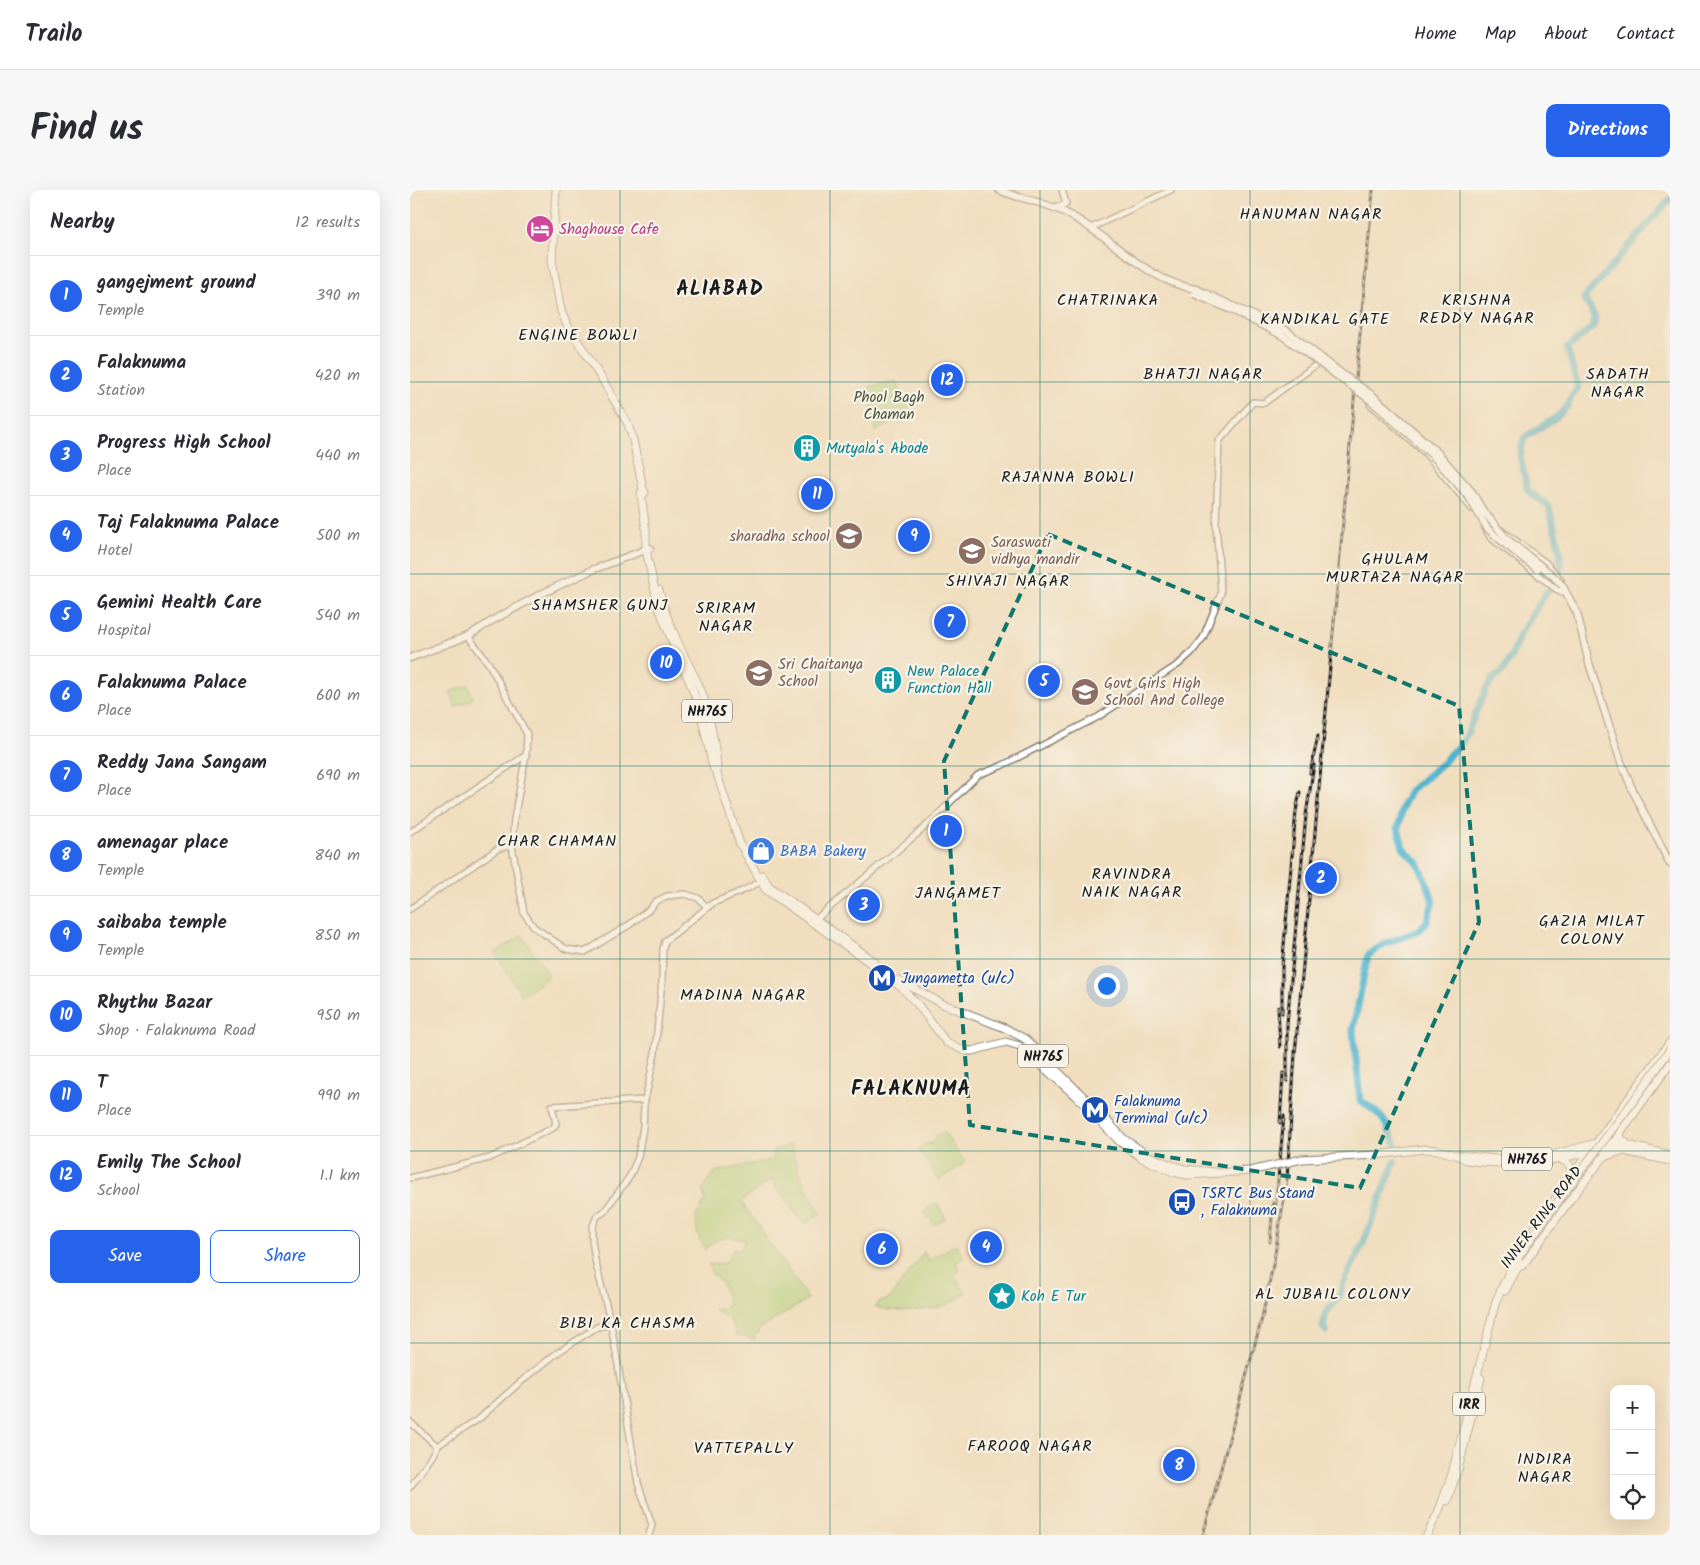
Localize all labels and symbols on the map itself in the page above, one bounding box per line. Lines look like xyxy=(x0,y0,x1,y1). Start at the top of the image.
district label: HANUMAN NAGAR xyxy=(1240,202,1382,227)
hotel icon: Shaghouse Cafe xyxy=(525,214,555,244)
place label: Shaghouse Cafe xyxy=(559,218,659,242)
district label: ALIABAD xyxy=(676,274,764,306)
district label: CHATRINAKA xyxy=(1057,288,1159,313)
district label: KRISHNA REDDY NAGAR xyxy=(1419,288,1535,331)
district label: KANDIKAL GATE xyxy=(1260,307,1390,332)
district label: ENGINE BOWLI xyxy=(518,323,638,348)
pin: 12 xyxy=(931,361,963,399)
district label: BHATJI NAGAR xyxy=(1143,362,1263,387)
district label: SADATH NAGAR xyxy=(1586,362,1650,405)
park label: Phool Bagh Chaman xyxy=(853,386,925,427)
building icon: Mutyala's Abode xyxy=(792,433,822,463)
place label: Mutyala's Abode xyxy=(826,437,928,461)
district label: RAJANNA BOWLI xyxy=(1001,465,1135,490)
pin: 11 xyxy=(801,475,833,513)
pin: 9 xyxy=(898,517,930,555)
school or university icon: sharadha school xyxy=(834,521,864,551)
place label: sharadha school xyxy=(730,525,830,549)
place label: Saraswati vidhya mandir xyxy=(991,531,1081,572)
school or university icon: Saraswati vidhya mandir xyxy=(957,536,987,566)
district label: GHULAM MURTAZA NAGAR xyxy=(1326,547,1464,590)
district label: SHIVAJI NAGAR xyxy=(946,569,1070,594)
district label: SHAMSHER GUNJ xyxy=(532,593,668,618)
district label: SRIRAM NAGAR xyxy=(696,596,756,639)
pin: 7 xyxy=(934,603,966,641)
pin: 10 xyxy=(650,644,682,682)
place label: Sri Chaitanya School xyxy=(778,653,863,694)
school or university icon: Sri Chaitanya School xyxy=(744,658,774,688)
place label: New Palace Function Hall xyxy=(907,660,992,701)
pin: 5 xyxy=(1028,662,1060,700)
building icon: New Palace Function Hall xyxy=(873,665,903,695)
place label: Govt Girls High School And College xyxy=(1104,672,1225,713)
school or university icon: Govt Girls High School And College xyxy=(1070,677,1100,707)
road number: NH765 xyxy=(682,700,732,722)
pin: 1 xyxy=(930,812,962,850)
district label: CHAR CHAMAN xyxy=(497,829,617,854)
shop icon: BABA Bakery xyxy=(746,836,776,866)
place label: BABA Bakery xyxy=(780,840,867,864)
pin: 2 xyxy=(1305,859,1337,897)
district label: RAVINDRA NAIK NAGAR xyxy=(1082,862,1182,905)
district label: JANGAMET xyxy=(915,881,1001,906)
pin: 3 xyxy=(848,886,880,924)
district label: GAZIA MILAT COLONY xyxy=(1539,909,1646,952)
metro station icon: Jungametta (u/c) xyxy=(867,963,897,993)
place label: Jungametta (u/c) xyxy=(901,967,1015,991)
your location xyxy=(1094,973,1120,999)
district label: MADINA NAGAR xyxy=(680,983,806,1008)
road number: NH765 xyxy=(1018,1044,1068,1068)
district label: FALAKNUMA xyxy=(851,1074,971,1106)
place label: Falaknuma Terminal (u/c) xyxy=(1114,1090,1208,1131)
metro station icon: Falaknuma Terminal (u/c) xyxy=(1080,1095,1110,1125)
road number: NH765 xyxy=(1502,1148,1552,1171)
street label: INNER RING ROAD xyxy=(1495,1161,1589,1274)
place label: TSRTC Bus Stand , Falaknuma xyxy=(1201,1182,1315,1223)
bus stop icon: TSRTC Bus Stand , Falaknuma xyxy=(1167,1187,1197,1217)
pin: 4 xyxy=(970,1228,1002,1266)
pin: 6 xyxy=(866,1230,898,1268)
place icon: Koh E Tur xyxy=(987,1281,1017,1311)
district label: AL JUBAIL COLONY xyxy=(1255,1282,1411,1307)
place label: Koh E Tur xyxy=(1021,1285,1087,1309)
district label: BIBI KA CHASMA xyxy=(559,1311,697,1336)
road number: IRR xyxy=(1453,1392,1485,1416)
district label: FAROOQ NAGAR xyxy=(967,1434,1093,1459)
district label: VATTEPALLY xyxy=(694,1436,794,1461)
pin: 8 xyxy=(1163,1446,1195,1484)
district label: INDIRA NAGAR xyxy=(1517,1447,1573,1490)

